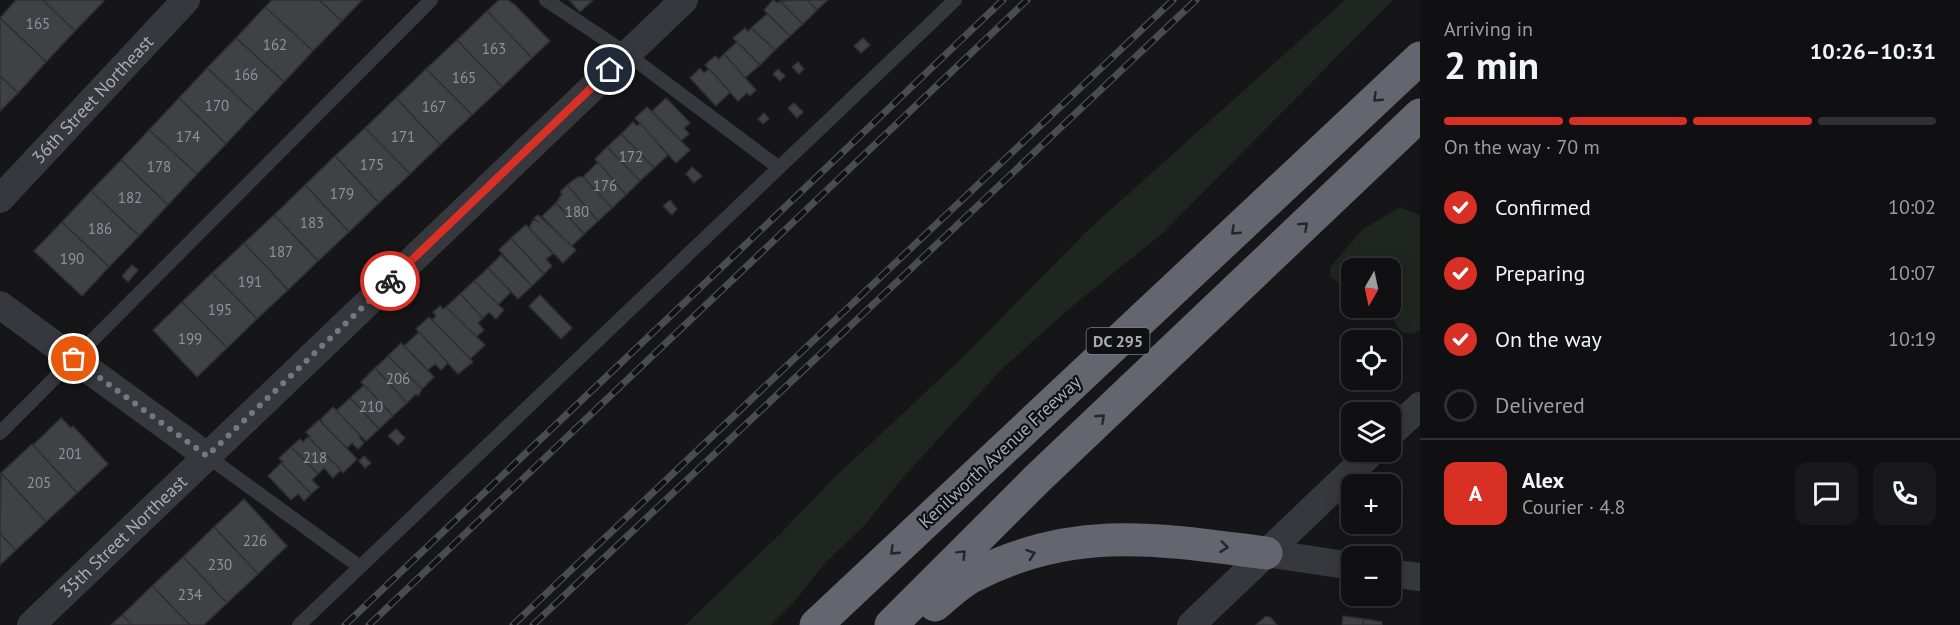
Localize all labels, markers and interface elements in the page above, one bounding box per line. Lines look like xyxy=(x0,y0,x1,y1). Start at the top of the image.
house number: 165 xyxy=(26,14,50,33)
text: Arriving in xyxy=(1444,16,1533,42)
street label: 36th Street Northeast xyxy=(27,30,158,168)
house number: 162 xyxy=(263,35,287,54)
text: 10:26–10:31 xyxy=(1810,37,1936,65)
house number: 163 xyxy=(482,39,506,58)
text: 2 min xyxy=(1444,39,1539,90)
pin xyxy=(584,44,635,95)
icon: home xyxy=(593,53,626,86)
house number: 166 xyxy=(234,65,258,84)
house number: 165 xyxy=(452,68,476,87)
one-way arrow xyxy=(1374,90,1385,101)
house number: 170 xyxy=(205,96,229,115)
house number: 167 xyxy=(422,97,446,116)
house number: 174 xyxy=(176,127,200,146)
house number: 171 xyxy=(391,127,415,146)
text: On the way · 70 m xyxy=(1444,134,1600,160)
house number: 172 xyxy=(619,147,643,166)
house number: 175 xyxy=(360,155,384,174)
house number: 178 xyxy=(147,157,171,176)
house number: 176 xyxy=(593,176,617,195)
house number: 179 xyxy=(330,184,354,203)
house number: 182 xyxy=(118,188,142,207)
icon: check xyxy=(1444,191,1477,224)
text: Confirmed xyxy=(1495,193,1591,221)
text: 10:02 xyxy=(1888,194,1936,220)
house number: 180 xyxy=(565,202,589,221)
house number: 183 xyxy=(300,213,324,232)
house number: 186 xyxy=(88,219,112,238)
one-way arrow xyxy=(1297,222,1307,233)
one-way arrow xyxy=(1232,224,1242,235)
house number: 187 xyxy=(269,242,293,261)
house number: 190 xyxy=(60,249,84,268)
courier xyxy=(360,251,420,311)
icon: check xyxy=(1444,257,1477,290)
north arrow xyxy=(1341,258,1401,318)
map controls xyxy=(1341,258,1401,606)
text: Preparing xyxy=(1495,259,1585,287)
text: 10:07 xyxy=(1888,260,1936,286)
icon: bike xyxy=(374,265,407,298)
house number: 191 xyxy=(238,272,262,291)
house number: 195 xyxy=(208,300,232,319)
icon: check xyxy=(1444,323,1477,356)
text: On the way xyxy=(1495,325,1602,353)
text: 10:19 xyxy=(1888,326,1936,352)
road number: DC 295 xyxy=(1086,328,1150,354)
house number: 199 xyxy=(178,329,202,348)
button: locate xyxy=(1341,330,1401,390)
pin xyxy=(48,333,99,384)
icon: bag xyxy=(57,342,90,375)
house number: 206 xyxy=(386,369,410,388)
street label: Kenilworth Avenue Freeway xyxy=(914,370,1086,533)
text: Delivered xyxy=(1495,391,1585,419)
house number: 210 xyxy=(359,397,383,416)
button: layers xyxy=(1341,402,1401,462)
one-way arrow xyxy=(1094,414,1105,425)
house number: 201 xyxy=(58,444,82,463)
house number: 218 xyxy=(303,448,327,467)
button: chat xyxy=(1795,462,1858,525)
button: phone xyxy=(1873,462,1936,525)
text: Alex xyxy=(1522,466,1564,494)
street label: 35th Street Northeast xyxy=(55,470,192,602)
house number: 205 xyxy=(27,473,51,492)
button: + xyxy=(1341,474,1401,534)
text: A xyxy=(1469,479,1482,507)
text: Courier · 4.8 xyxy=(1522,494,1625,520)
house number: 226 xyxy=(243,531,267,550)
one-way arrow xyxy=(1219,541,1229,553)
one-way arrow xyxy=(890,544,901,555)
button: − xyxy=(1341,546,1401,606)
one-way arrow xyxy=(1025,548,1036,561)
one-way arrow xyxy=(954,550,965,561)
house number: 230 xyxy=(208,555,232,574)
house number: 234 xyxy=(178,585,202,604)

